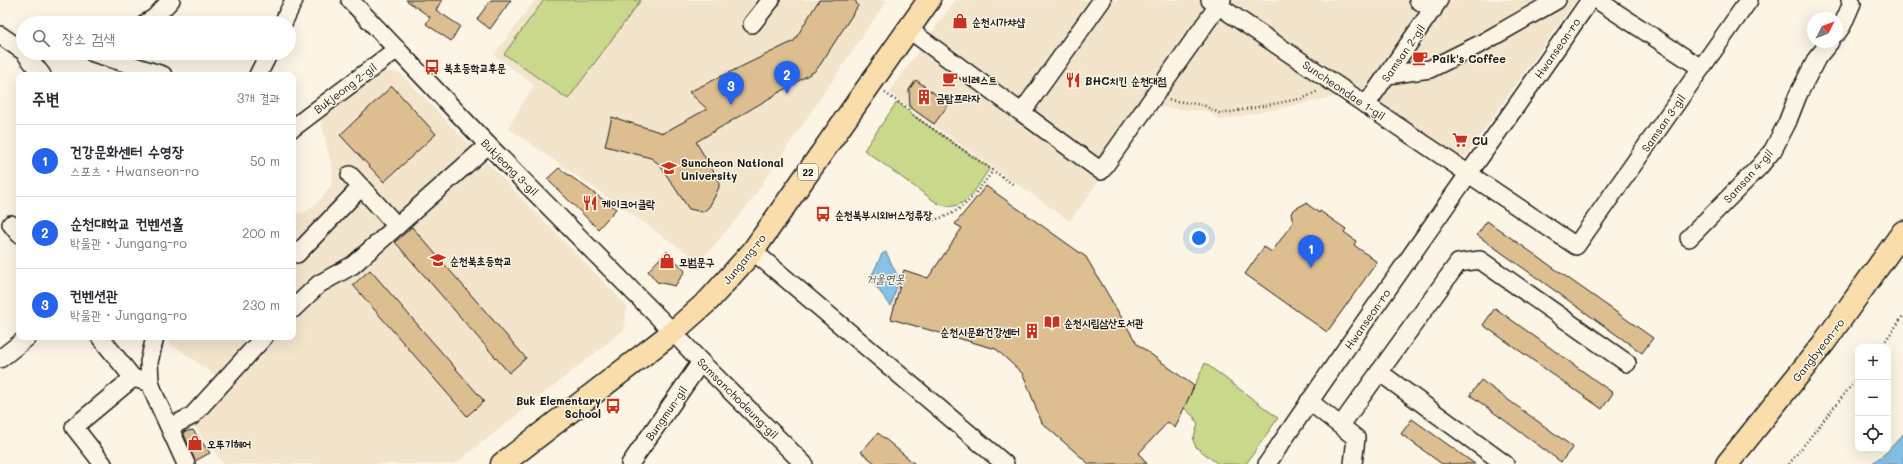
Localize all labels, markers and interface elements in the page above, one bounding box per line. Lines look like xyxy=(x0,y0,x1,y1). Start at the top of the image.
shop icon: 순천시가챠샵 xyxy=(951,12,969,30)
north arrow xyxy=(1807,12,1843,48)
place label: 순천시가챠샵 xyxy=(972,14,1025,29)
street label: Hwanseon-ro xyxy=(1531,14,1584,81)
search box xyxy=(16,16,296,60)
street label: Samsan 2-gil xyxy=(1378,21,1428,85)
icon: search xyxy=(30,27,52,49)
text: 장소 검색 xyxy=(62,28,115,48)
cafe icon: Paik's Coffee xyxy=(1411,49,1429,67)
place label: Paik's Coffee xyxy=(1432,51,1506,66)
street label: Suncheondae 1-gil xyxy=(1300,57,1388,123)
bus stop icon: 북초등학교후문 xyxy=(423,58,441,76)
street label: Bukjeong 2-gil xyxy=(311,59,379,117)
place label: 북초등학교후문 xyxy=(444,60,506,75)
pin: 2 xyxy=(774,61,800,94)
cafe icon: 비레스트 xyxy=(941,70,959,88)
restaurant icon: BHC치킨 순천대점 xyxy=(1064,71,1082,89)
pin: 3 xyxy=(718,72,744,105)
place label: 비레스트 xyxy=(962,72,998,87)
place label: BHC치킨 순천대점 xyxy=(1085,73,1167,88)
text: 주변 xyxy=(32,87,59,109)
building icon: 금탑프라자 xyxy=(915,88,933,106)
text: 3개 결과 xyxy=(237,89,280,106)
place label: 금탑프라자 xyxy=(936,90,980,105)
street label: Samsan 3-gil xyxy=(1638,91,1688,155)
supermarket icon: CU xyxy=(1451,131,1469,149)
place label: CU xyxy=(1472,133,1488,148)
street label: Bukjeong 3-gil xyxy=(478,135,542,199)
text: 건강문화센터 수영장 xyxy=(70,141,184,161)
street label: Samsan 4-gil xyxy=(1720,146,1776,206)
text: 1 xyxy=(42,152,48,169)
text: 50 m xyxy=(250,152,280,169)
place label: Suncheon National University xyxy=(681,155,783,183)
school or university icon: Suncheon National University xyxy=(660,159,678,177)
text: 스포츠 · Hwanseon-ro xyxy=(70,162,199,179)
road number: 22 xyxy=(798,164,818,180)
restaurant icon: 케이크어클락 xyxy=(581,194,599,212)
place label: 케이크어클락 xyxy=(601,196,655,211)
bus stop icon: 순천북부시외버스정류장 xyxy=(814,205,832,223)
place label: 순천북부시외버스정류장 xyxy=(835,207,933,222)
text: 순천대학교 컨벤션홀 xyxy=(70,213,184,233)
text: 2 xyxy=(41,224,49,241)
text: 200 m xyxy=(242,224,280,241)
your location xyxy=(1189,228,1209,248)
street label: Jungang-ro xyxy=(719,230,769,287)
text: 박물관 · Jungang-ro xyxy=(70,234,187,251)
pin: 1 xyxy=(1298,235,1324,268)
school or university icon: 순천북초등학교 xyxy=(429,251,447,269)
shop icon: 모범문구 xyxy=(658,252,676,270)
place label: 순천북초등학교 xyxy=(450,253,512,268)
place label: 모범문구 xyxy=(679,254,715,269)
water label: 거울연못 xyxy=(866,270,905,286)
text: 컨벤션관 xyxy=(70,285,118,305)
street label: Hwanseon-ro xyxy=(1341,285,1394,352)
text: 3 xyxy=(41,296,49,313)
text: 230 m xyxy=(243,296,280,313)
text: 박물관 · Jungang-ro xyxy=(70,306,187,323)
library icon: 순천시립삼산도서관 xyxy=(1043,313,1061,331)
place label: 순천시립삼산도서관 xyxy=(1064,315,1144,330)
street label: Gangbyeon-ro xyxy=(1789,315,1848,385)
building icon: 순천시문화건강센터 xyxy=(1023,322,1041,340)
place label: 순천시문화건강센터 xyxy=(940,324,1020,339)
map controls xyxy=(1855,344,1891,452)
button: + xyxy=(1855,344,1891,380)
street label: Samsanchodeung-gil xyxy=(694,354,782,442)
button: − xyxy=(1855,380,1891,416)
street label: Bungmun-gil xyxy=(642,383,690,443)
place label: Buk Elementary School xyxy=(516,393,601,421)
bus stop icon: Buk Elementary School xyxy=(604,397,622,415)
button: locate xyxy=(1855,416,1891,452)
shop icon: 오뚜기헤어 xyxy=(186,434,204,452)
place label: 오뚜기헤어 xyxy=(207,436,251,451)

